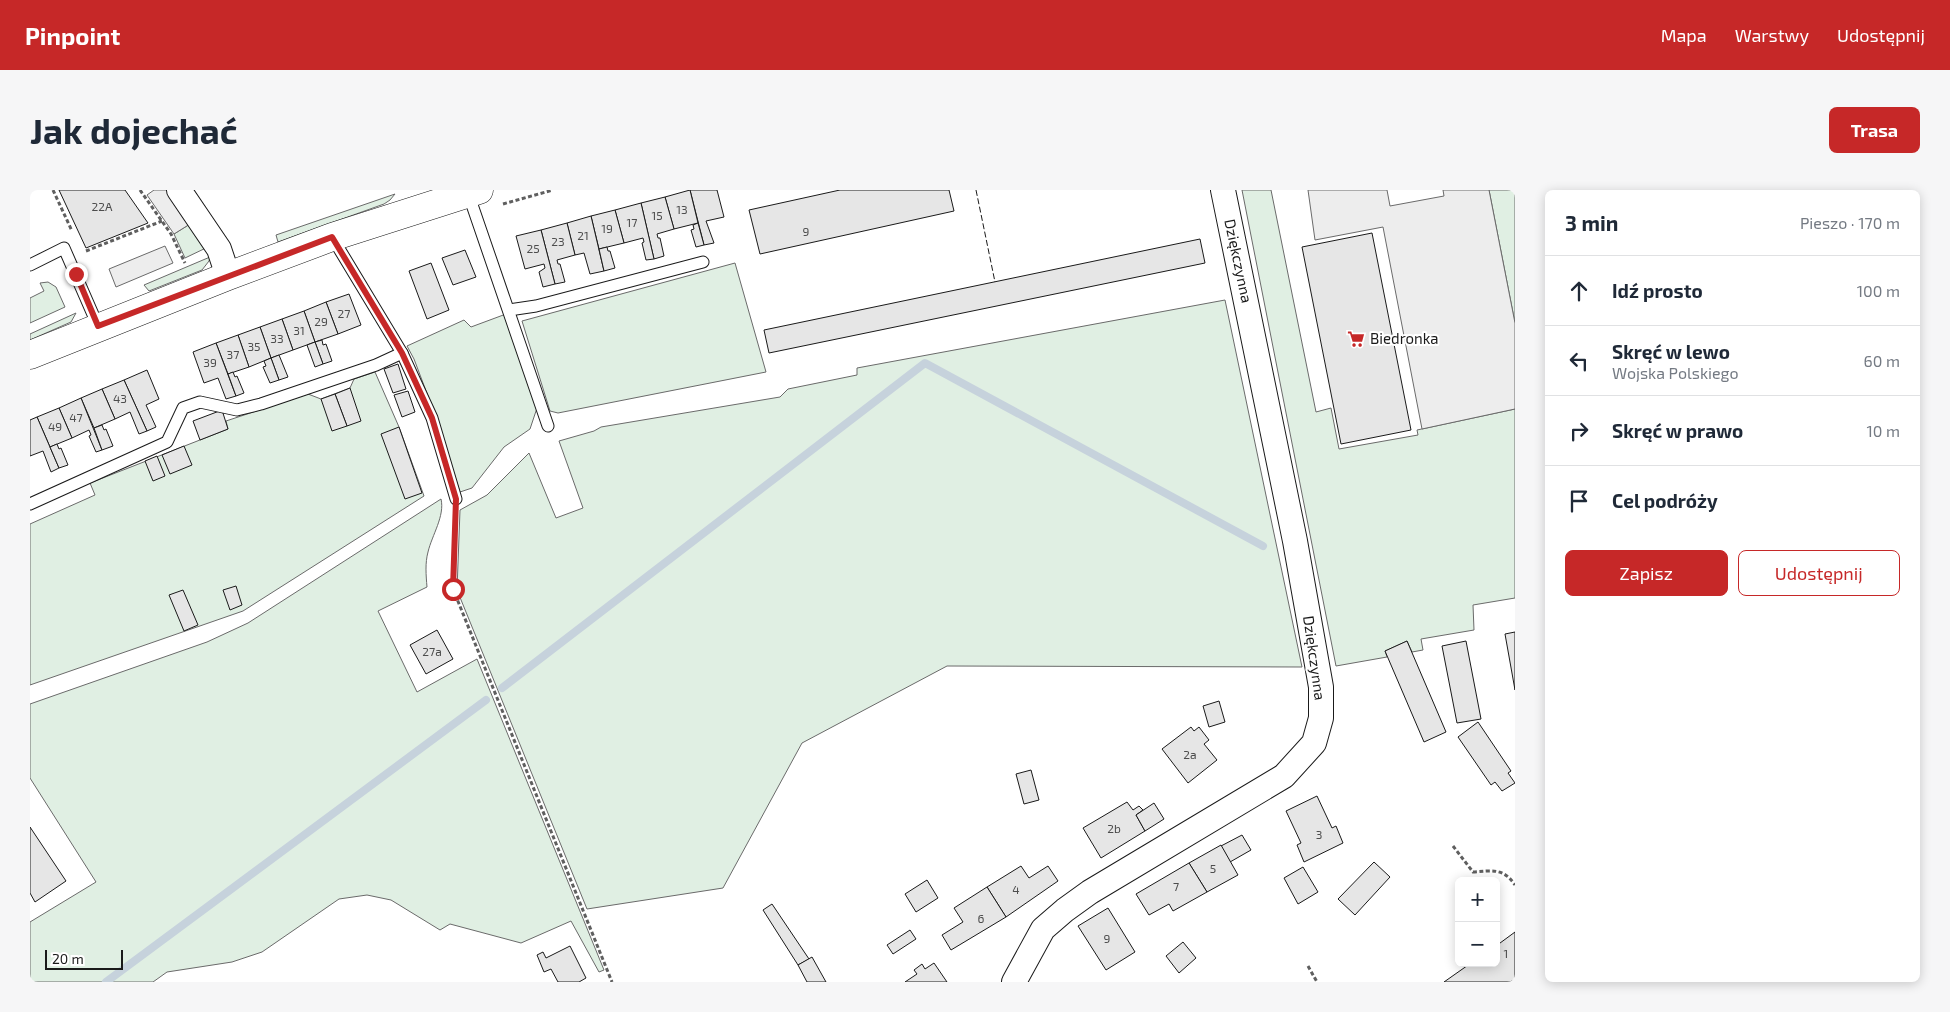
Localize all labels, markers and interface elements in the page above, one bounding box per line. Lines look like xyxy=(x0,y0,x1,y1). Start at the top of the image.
text: Pinpoint xyxy=(25,21,120,50)
text: Mapa xyxy=(1661,24,1707,46)
text: Warstwy xyxy=(1735,24,1809,46)
text: Udostępnij xyxy=(1837,24,1925,46)
button: Trasa xyxy=(1829,107,1920,153)
text: Jak dojechać xyxy=(30,109,238,151)
house number: 22A xyxy=(92,199,113,213)
house number: 13 xyxy=(676,202,688,216)
house number: 15 xyxy=(651,208,663,222)
text: 3 min xyxy=(1565,210,1618,235)
text: Pieszo · 170 m xyxy=(1800,213,1900,232)
house number: 17 xyxy=(627,215,637,229)
street label: Dziękczynna xyxy=(1221,217,1257,304)
house number: 19 xyxy=(601,221,613,235)
house number: 9 xyxy=(803,224,810,238)
house number: 21 xyxy=(577,228,589,242)
house number: 23 xyxy=(551,234,565,248)
house number: 25 xyxy=(526,241,540,255)
route end xyxy=(65,263,88,286)
icon: ahead xyxy=(1565,277,1593,305)
text: Idź prosto xyxy=(1612,279,1703,302)
text: 100 m xyxy=(1857,281,1900,300)
house number: 27 xyxy=(338,306,350,320)
house number: 29 xyxy=(314,314,328,328)
house number: 31 xyxy=(293,323,305,337)
supermarket icon: Biedronka xyxy=(1346,329,1366,349)
place label: Biedronka xyxy=(1370,329,1439,347)
house number: 33 xyxy=(270,331,284,345)
house number: 35 xyxy=(247,339,261,353)
text: Skręć w lewo xyxy=(1612,340,1730,363)
house number: 37 xyxy=(227,347,239,361)
icon: left xyxy=(1565,347,1593,375)
text: 60 m xyxy=(1864,351,1900,370)
house number: 39 xyxy=(203,355,217,369)
text: Wojska Polskiego xyxy=(1612,363,1739,382)
house number: 43 xyxy=(113,391,127,405)
house number: 47 xyxy=(69,410,83,424)
icon: right xyxy=(1565,417,1593,445)
house number: 49 xyxy=(48,419,62,433)
text: Skręć w prawo xyxy=(1612,419,1743,442)
text: 10 m xyxy=(1866,421,1900,440)
icon: arrive xyxy=(1565,487,1593,515)
text: Cel podróży xyxy=(1612,489,1718,512)
button: Zapisz xyxy=(1565,550,1728,596)
button: Udostępnij xyxy=(1738,550,1900,596)
route start xyxy=(442,578,465,601)
street label: Dziękczynna xyxy=(1300,614,1330,701)
house number: 27a xyxy=(422,644,442,658)
house number: 2a xyxy=(1183,747,1197,761)
house number: 2b xyxy=(1107,821,1121,835)
house number: 3 xyxy=(1316,827,1322,841)
house number: 5 xyxy=(1210,861,1216,875)
map controls xyxy=(1455,877,1500,967)
button: + xyxy=(1455,877,1500,922)
house number: 7 xyxy=(1173,879,1179,893)
house number: 4 xyxy=(1012,882,1020,896)
house number: 6 xyxy=(978,911,985,925)
button: − xyxy=(1455,922,1500,967)
house number: 9 xyxy=(1104,931,1111,945)
house number: 1 xyxy=(1504,946,1508,960)
scale bar xyxy=(45,947,122,970)
text: 20 m xyxy=(52,950,84,967)

